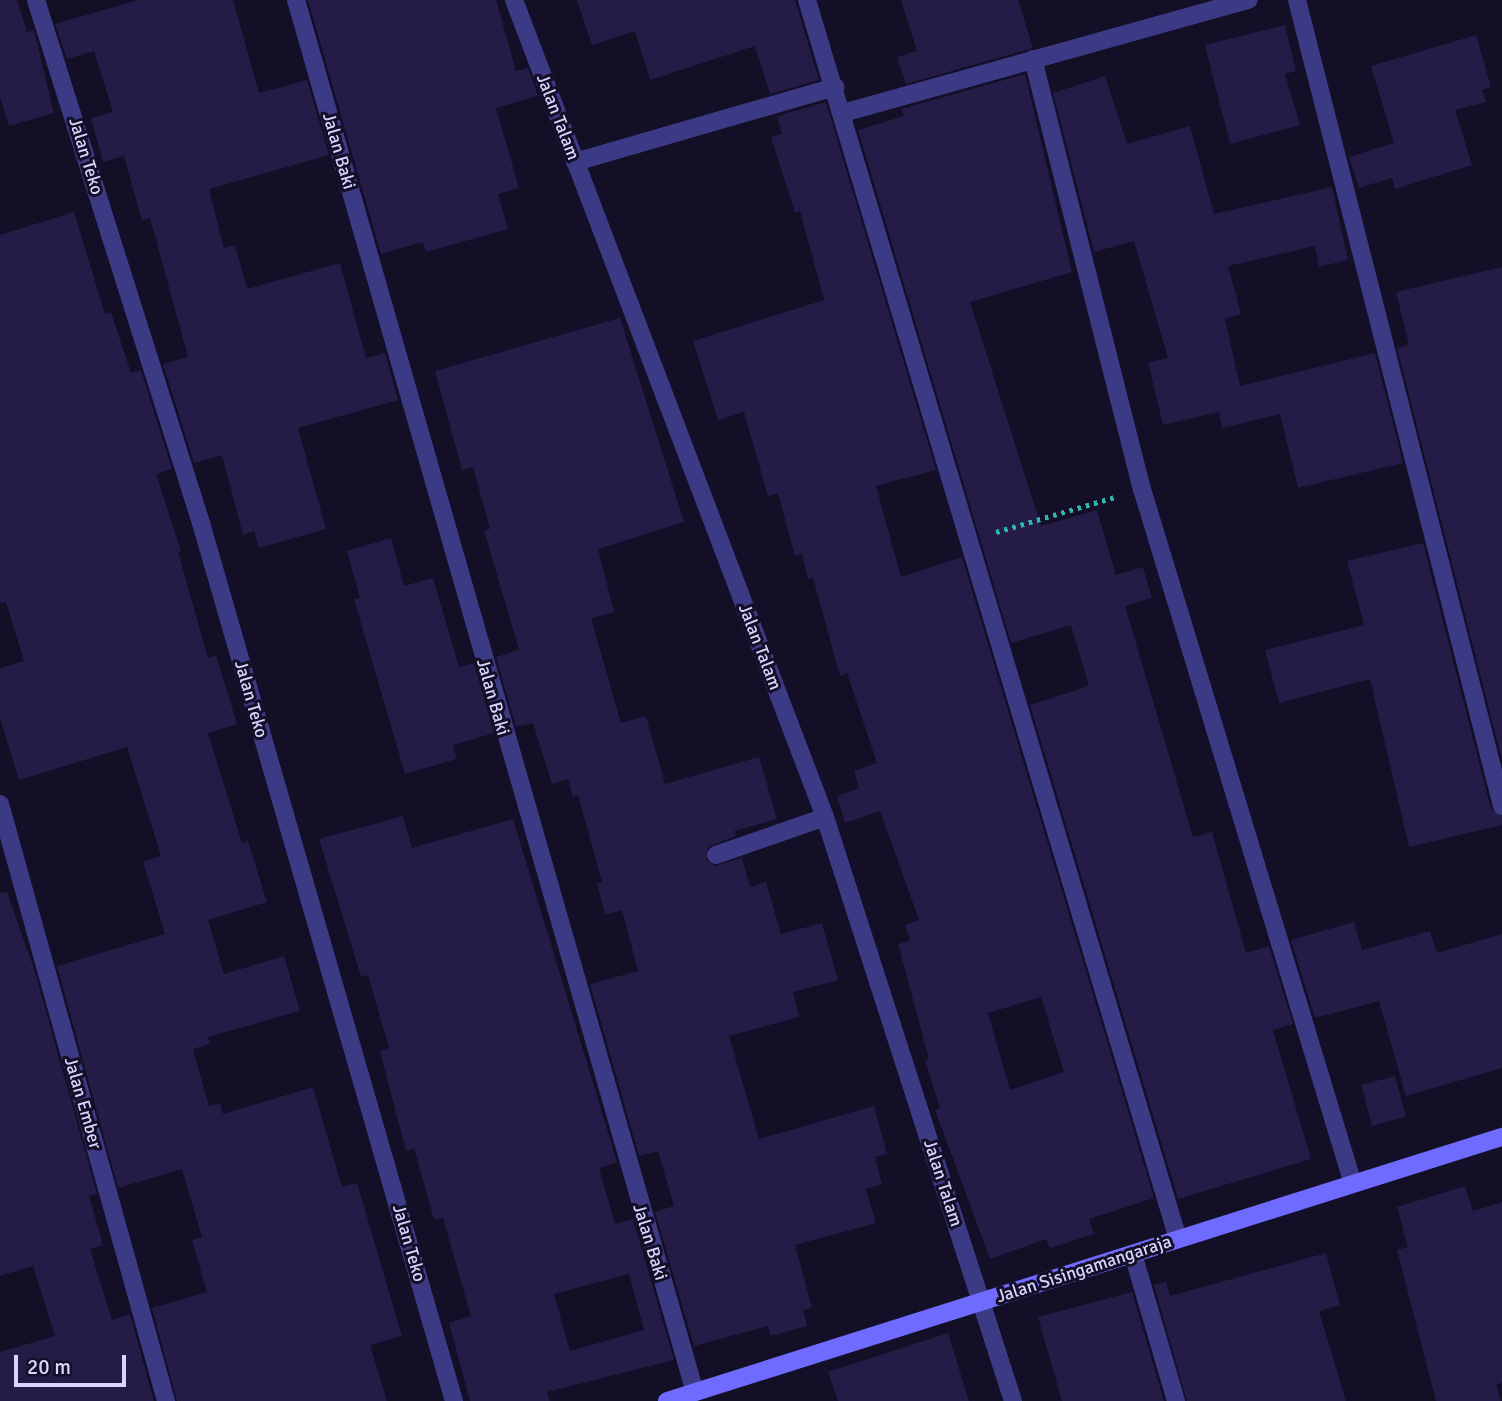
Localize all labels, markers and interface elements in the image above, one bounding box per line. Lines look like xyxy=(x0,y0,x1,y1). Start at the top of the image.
street label: Jalan Talam xyxy=(532,71,584,163)
street label: Jalan Baki xyxy=(318,110,360,192)
street label: Jalan Teko xyxy=(64,115,108,197)
street label: Jalan Talam xyxy=(734,601,786,693)
street label: Jalan Baki xyxy=(472,656,514,738)
street label: Jalan Teko xyxy=(230,658,272,740)
street label: Jalan Ember xyxy=(60,1055,106,1151)
street label: Jalan Talam xyxy=(919,1137,967,1229)
street label: Jalan Baki xyxy=(628,1201,672,1283)
street label: Jalan Teko xyxy=(388,1202,430,1284)
street label: Jalan Sisingamangaraja xyxy=(994,1230,1174,1308)
scale bar xyxy=(18,1342,130,1386)
text: 20 m xyxy=(27,1354,71,1380)

